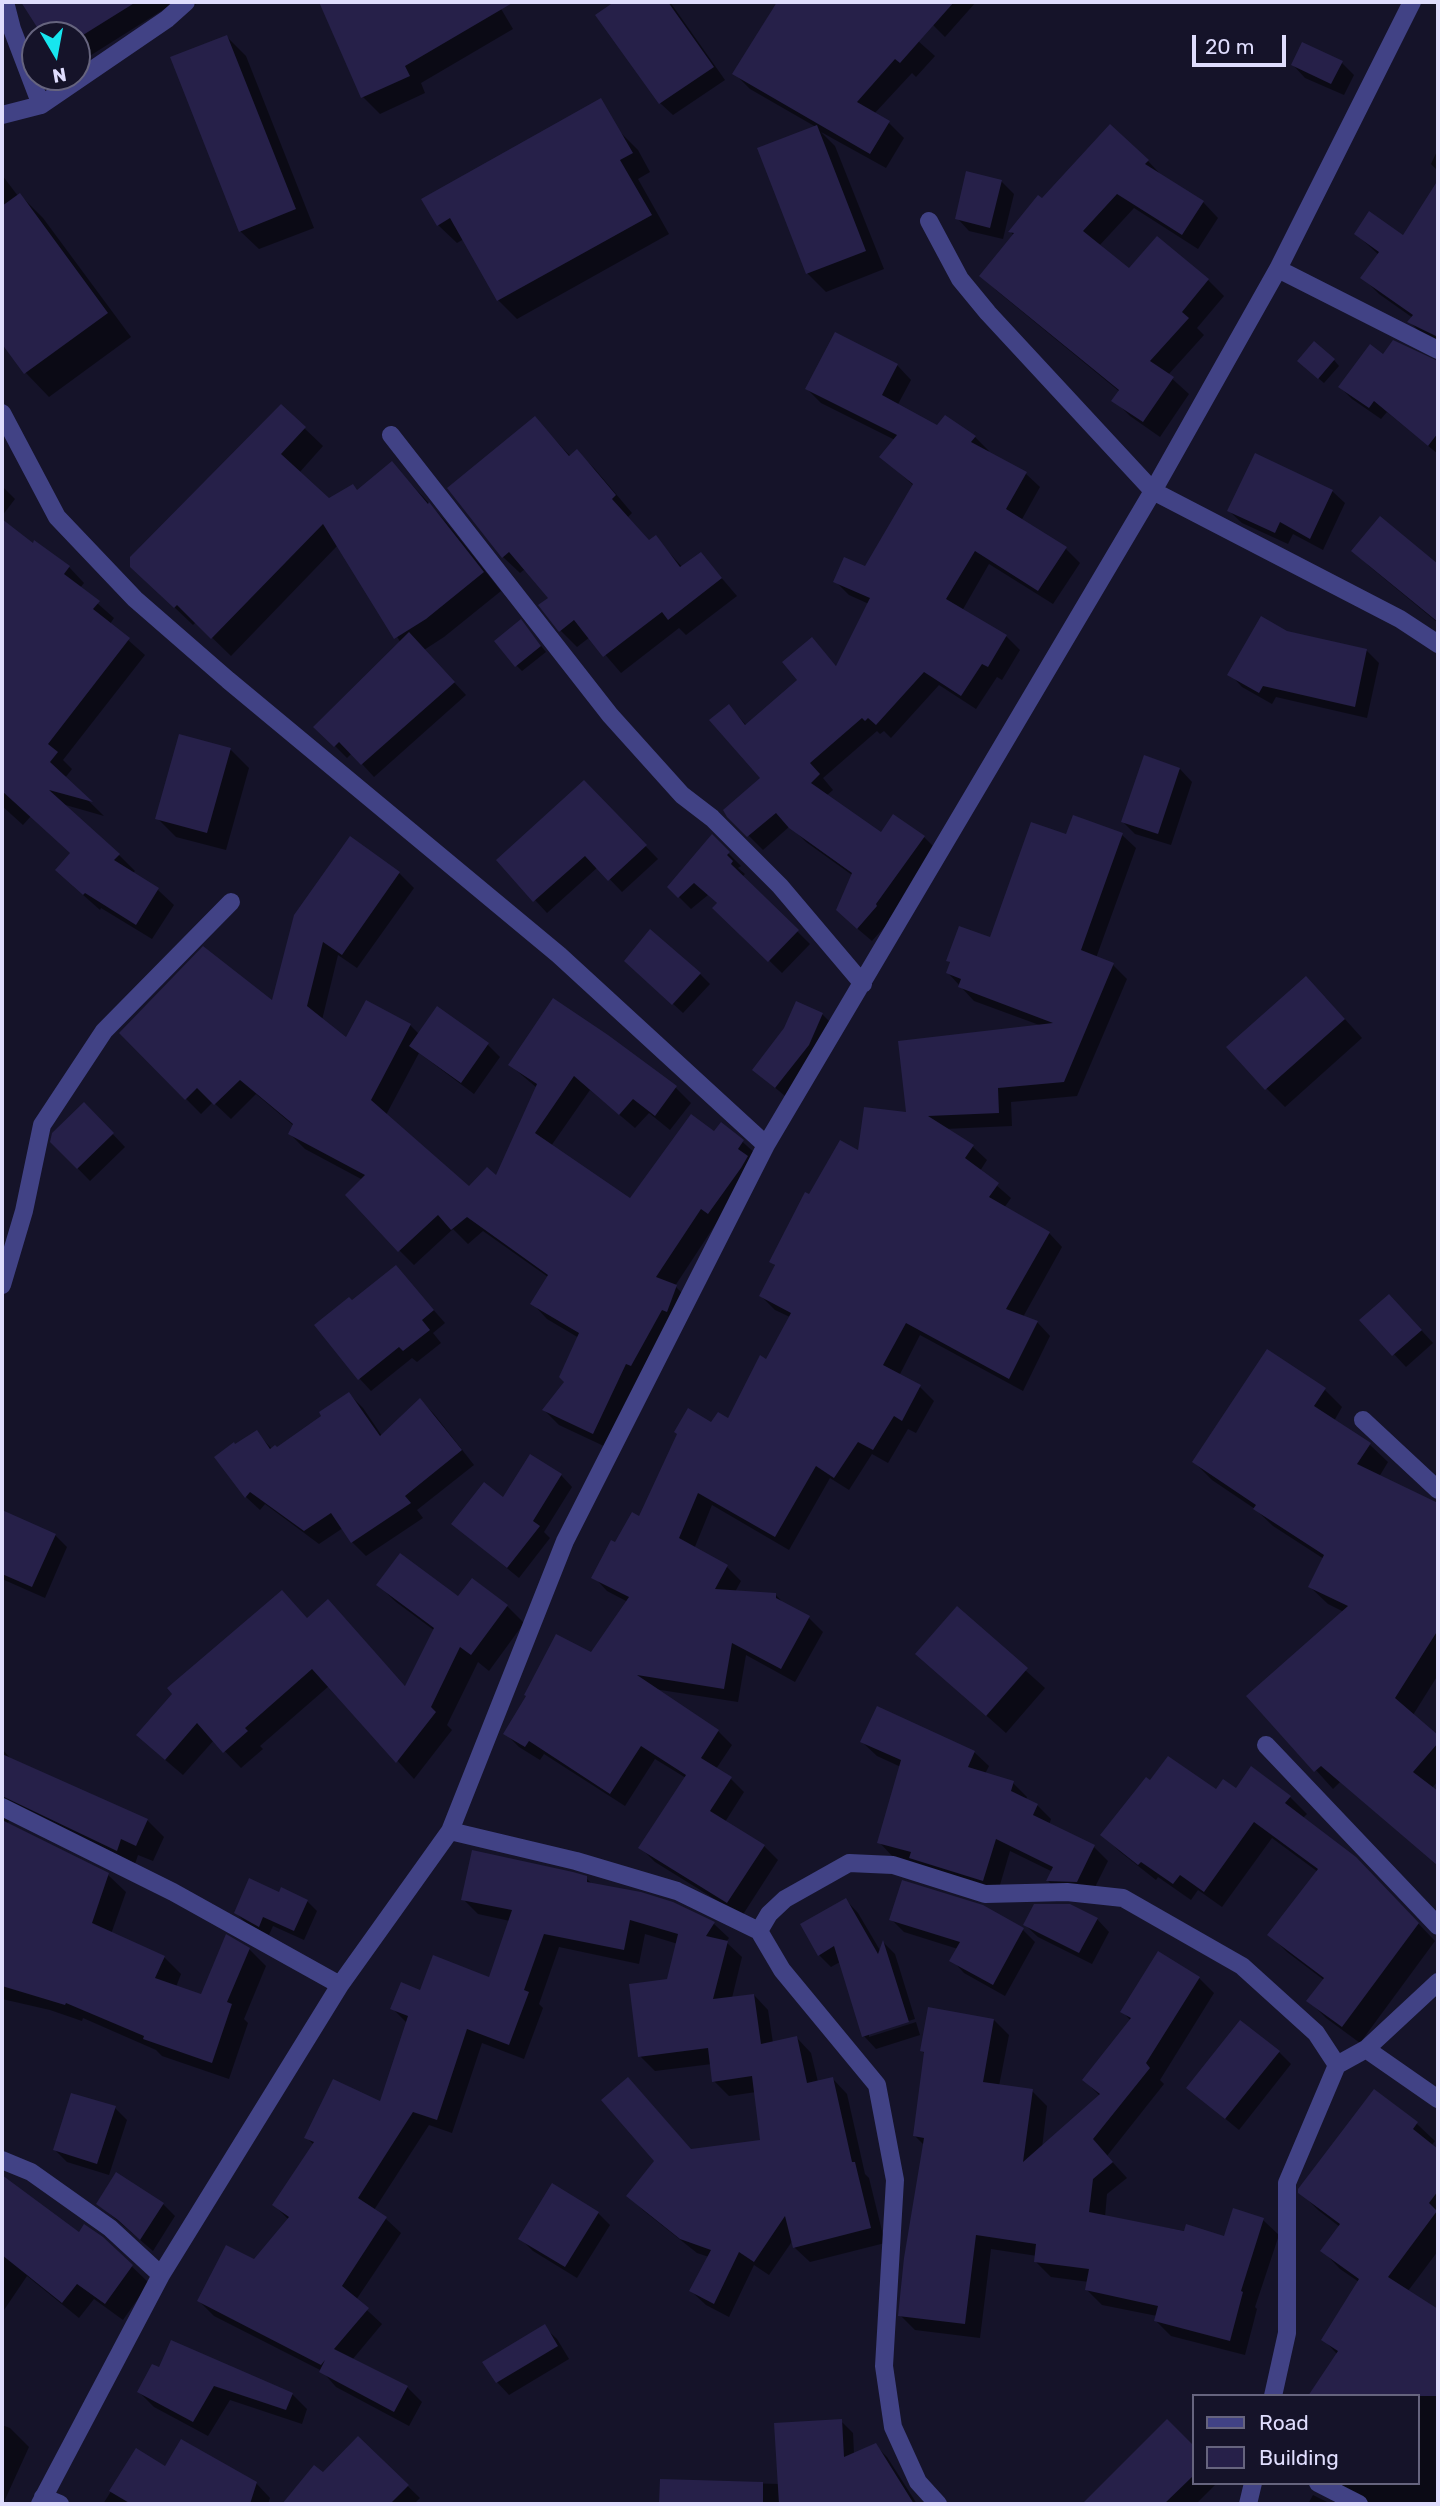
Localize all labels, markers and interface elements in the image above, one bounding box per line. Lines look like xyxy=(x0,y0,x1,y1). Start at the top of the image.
north arrow xyxy=(21,21,91,91)
scale bar xyxy=(1195,21,1290,65)
text: 20 m xyxy=(1205,34,1254,59)
text: N xyxy=(51,63,68,88)
legend xyxy=(1192,2394,1419,2485)
text: Road xyxy=(1259,2410,1309,2435)
text: Building xyxy=(1259,2445,1339,2470)

